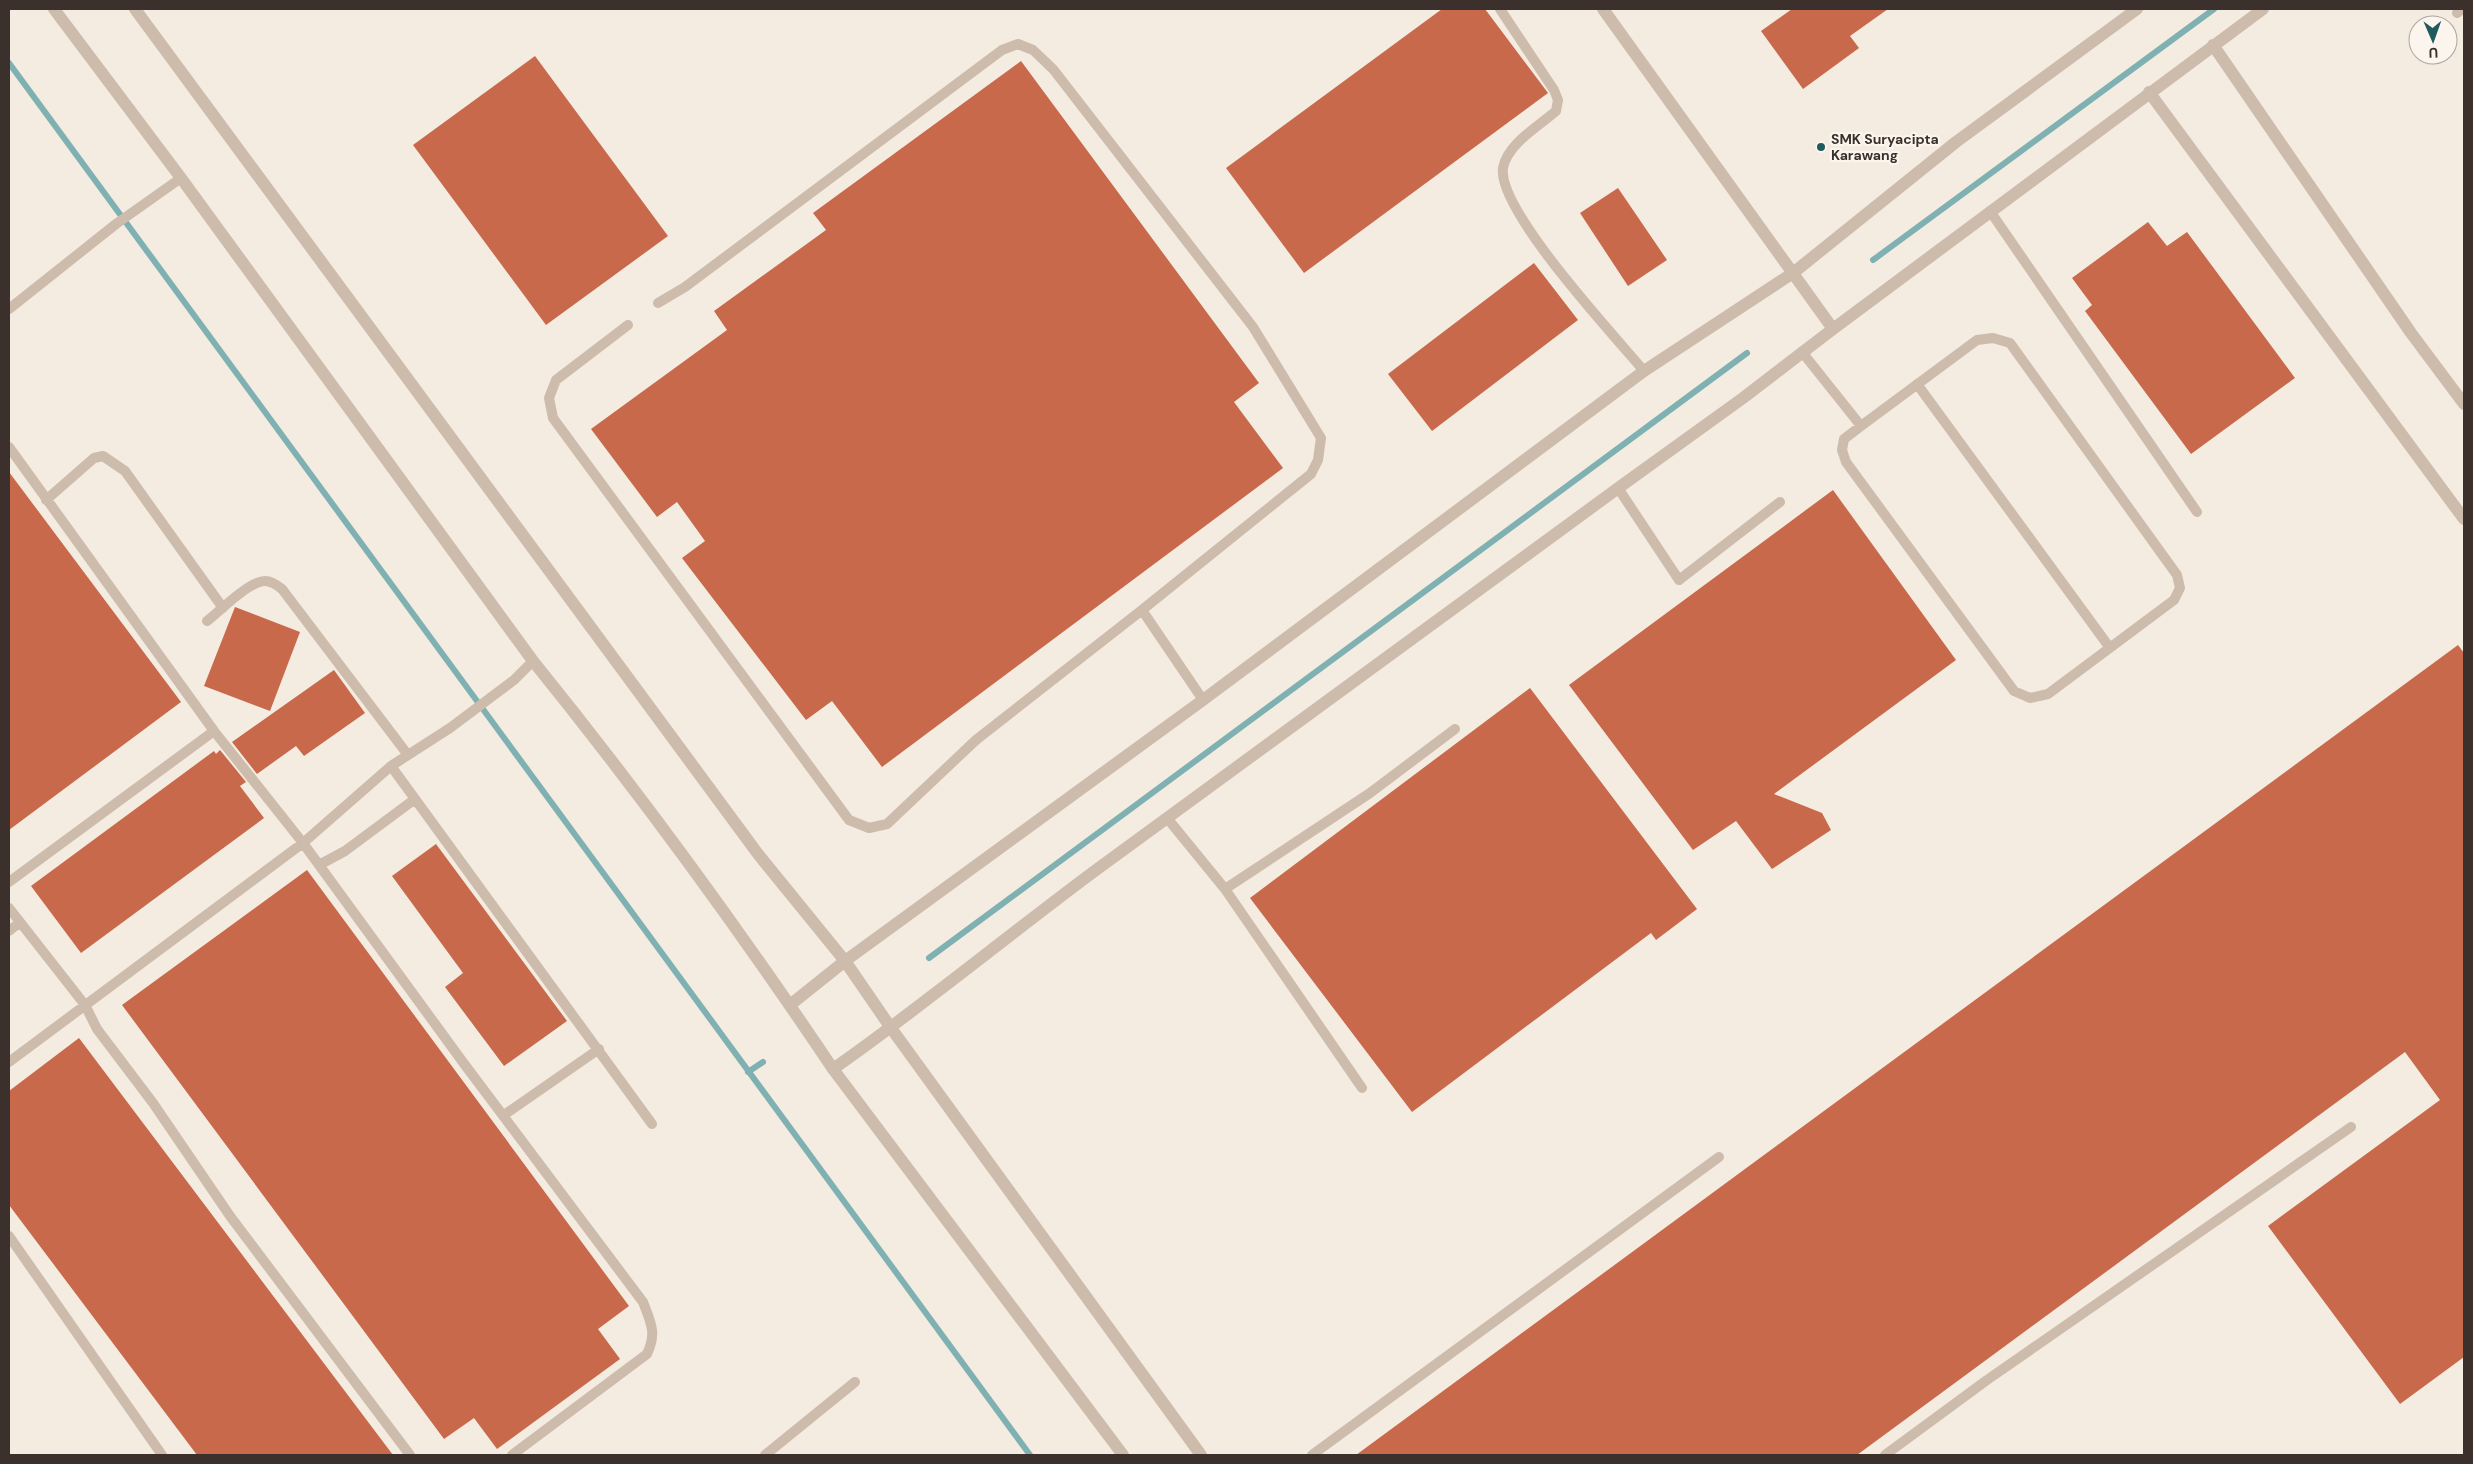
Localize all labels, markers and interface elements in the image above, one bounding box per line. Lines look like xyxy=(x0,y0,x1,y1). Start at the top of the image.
north arrow xyxy=(2408,15,2458,65)
text: U xyxy=(2428,44,2439,62)
place label: SMK Suryacipta Karawang xyxy=(1831,130,1939,164)
marker: SMK Suryacipta Karawang xyxy=(1815,141,1827,153)

